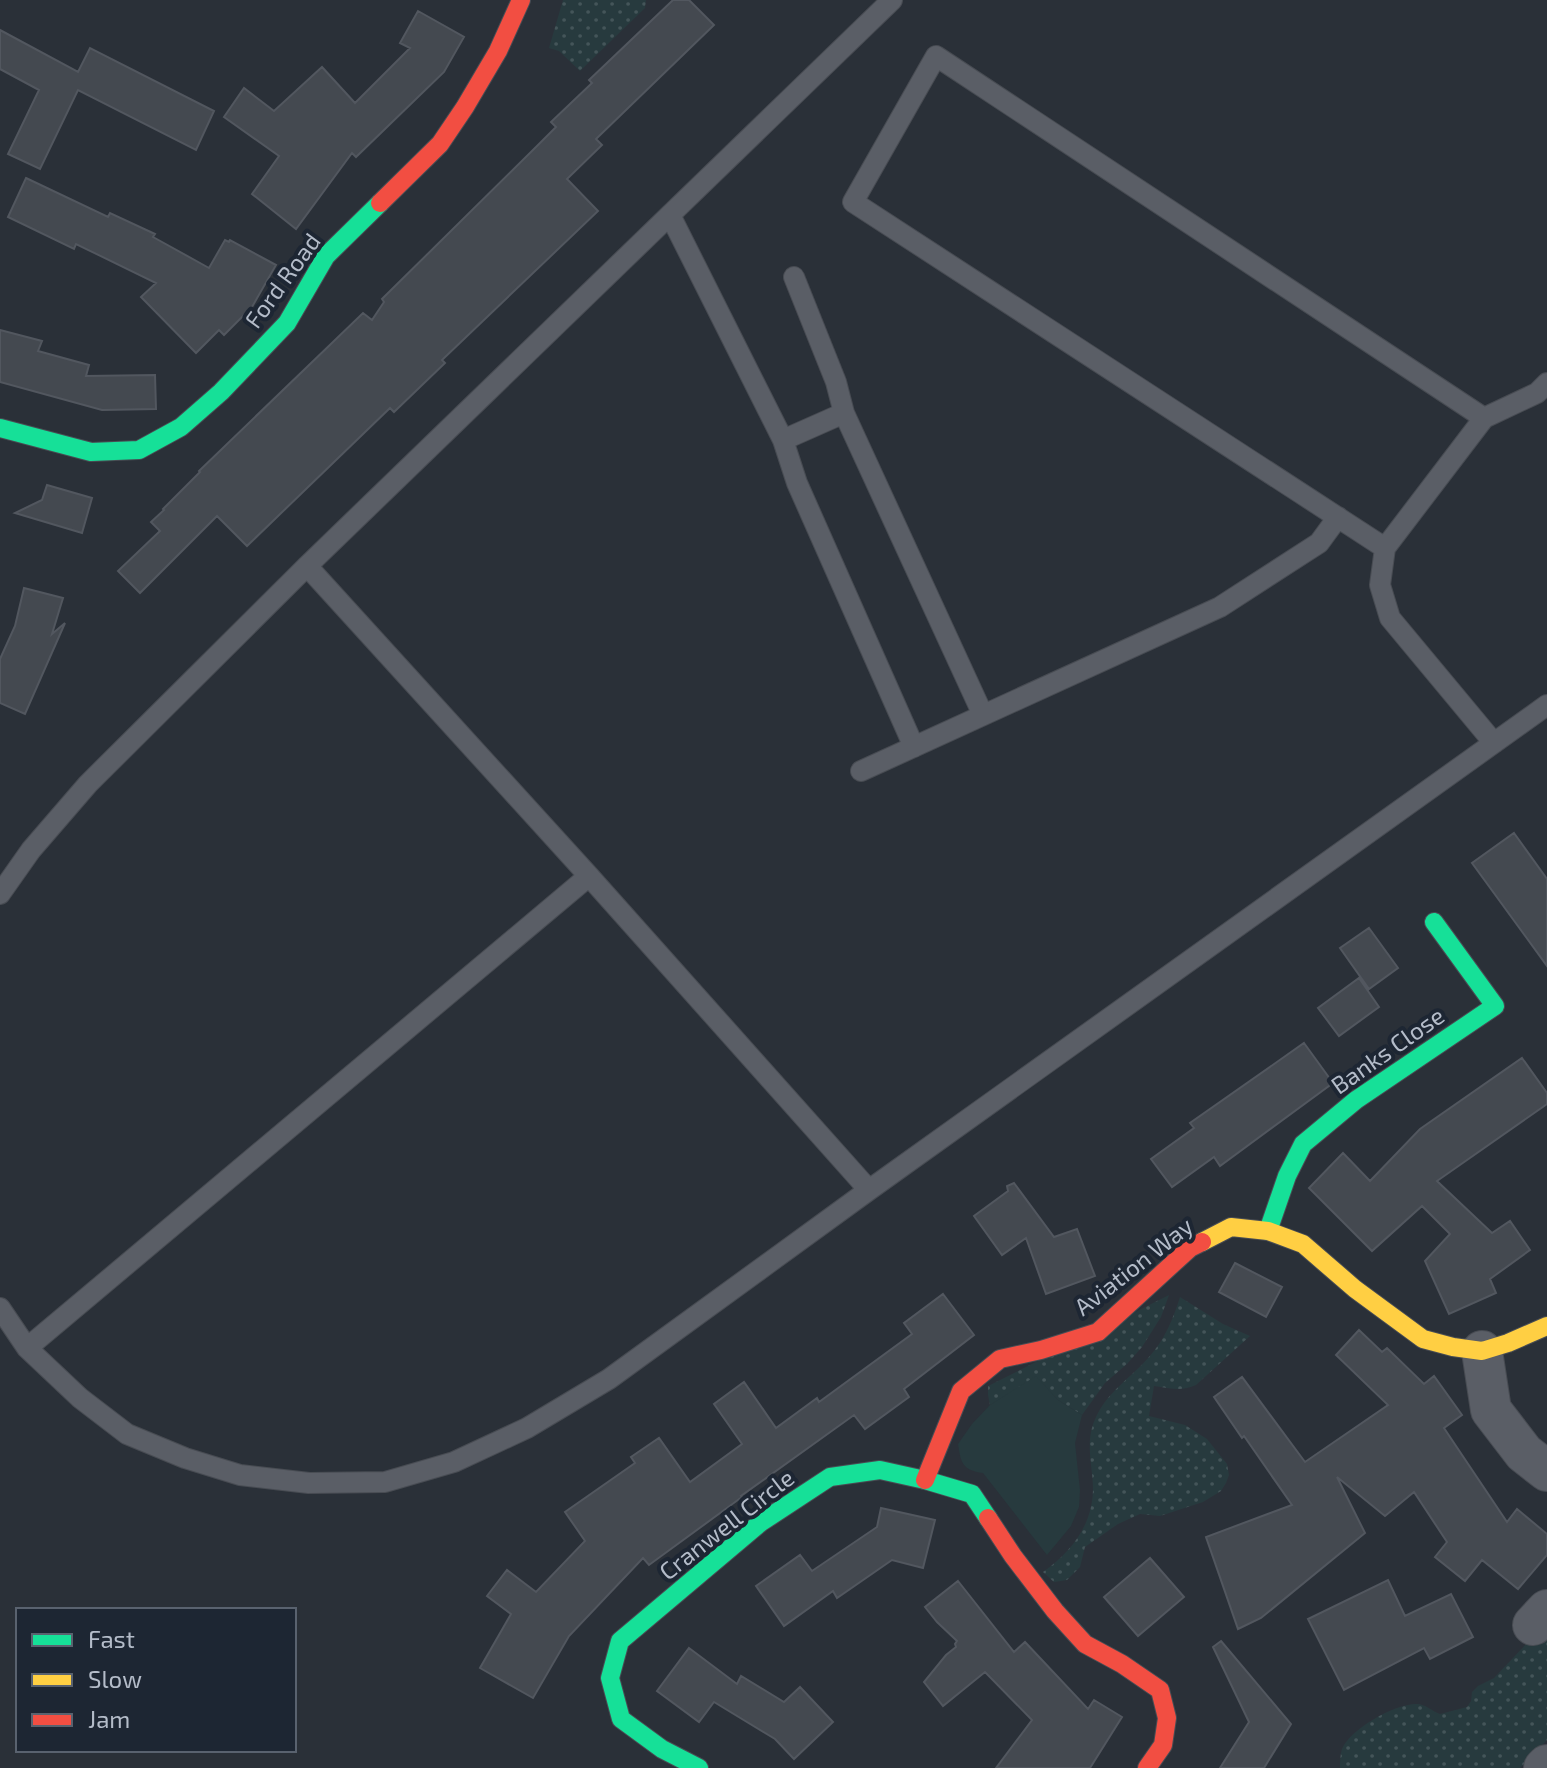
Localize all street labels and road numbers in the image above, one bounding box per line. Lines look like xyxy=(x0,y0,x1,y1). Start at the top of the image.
street label: Ford Road xyxy=(238,227,326,333)
street label: Banks Close xyxy=(1325,1000,1449,1099)
street label: Aviation Way xyxy=(1068,1210,1198,1321)
street label: Cranwell Circle xyxy=(653,1462,799,1585)

